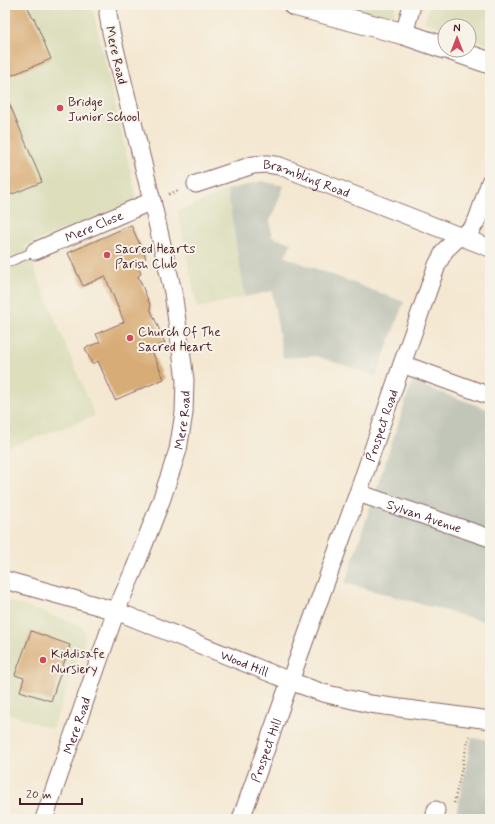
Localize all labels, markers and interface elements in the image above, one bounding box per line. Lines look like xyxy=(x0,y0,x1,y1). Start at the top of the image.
north arrow xyxy=(437,18,477,58)
text: N xyxy=(453,22,461,36)
street label: Mere Road xyxy=(101,25,130,86)
place label: Bridge Junior School xyxy=(68,94,140,126)
marker: Bridge Junior School xyxy=(55,103,65,113)
street label: Brambling Road xyxy=(262,156,352,202)
street label: Mere Close xyxy=(63,207,126,247)
place label: Sacred Hearts Parish Club xyxy=(115,241,195,273)
marker: Sacred Hearts Parish Club xyxy=(102,250,112,260)
place label: Church Of The Sacred Heart xyxy=(138,324,221,356)
marker: Church Of The Sacred Heart xyxy=(125,333,135,343)
street label: Prospect Road xyxy=(362,387,403,464)
street label: Mere Road xyxy=(171,390,195,451)
street label: Sylvan Avenue xyxy=(384,496,464,538)
place label: Kiddisafe Nursiery xyxy=(51,646,105,678)
street label: Wood Hill xyxy=(218,647,271,681)
marker: Kiddisafe Nursiery xyxy=(38,655,48,665)
street label: Mere Road xyxy=(60,695,96,757)
street label: Prospect Hill xyxy=(248,716,286,785)
scale bar xyxy=(20,780,82,806)
text: 20 m xyxy=(26,787,52,803)

